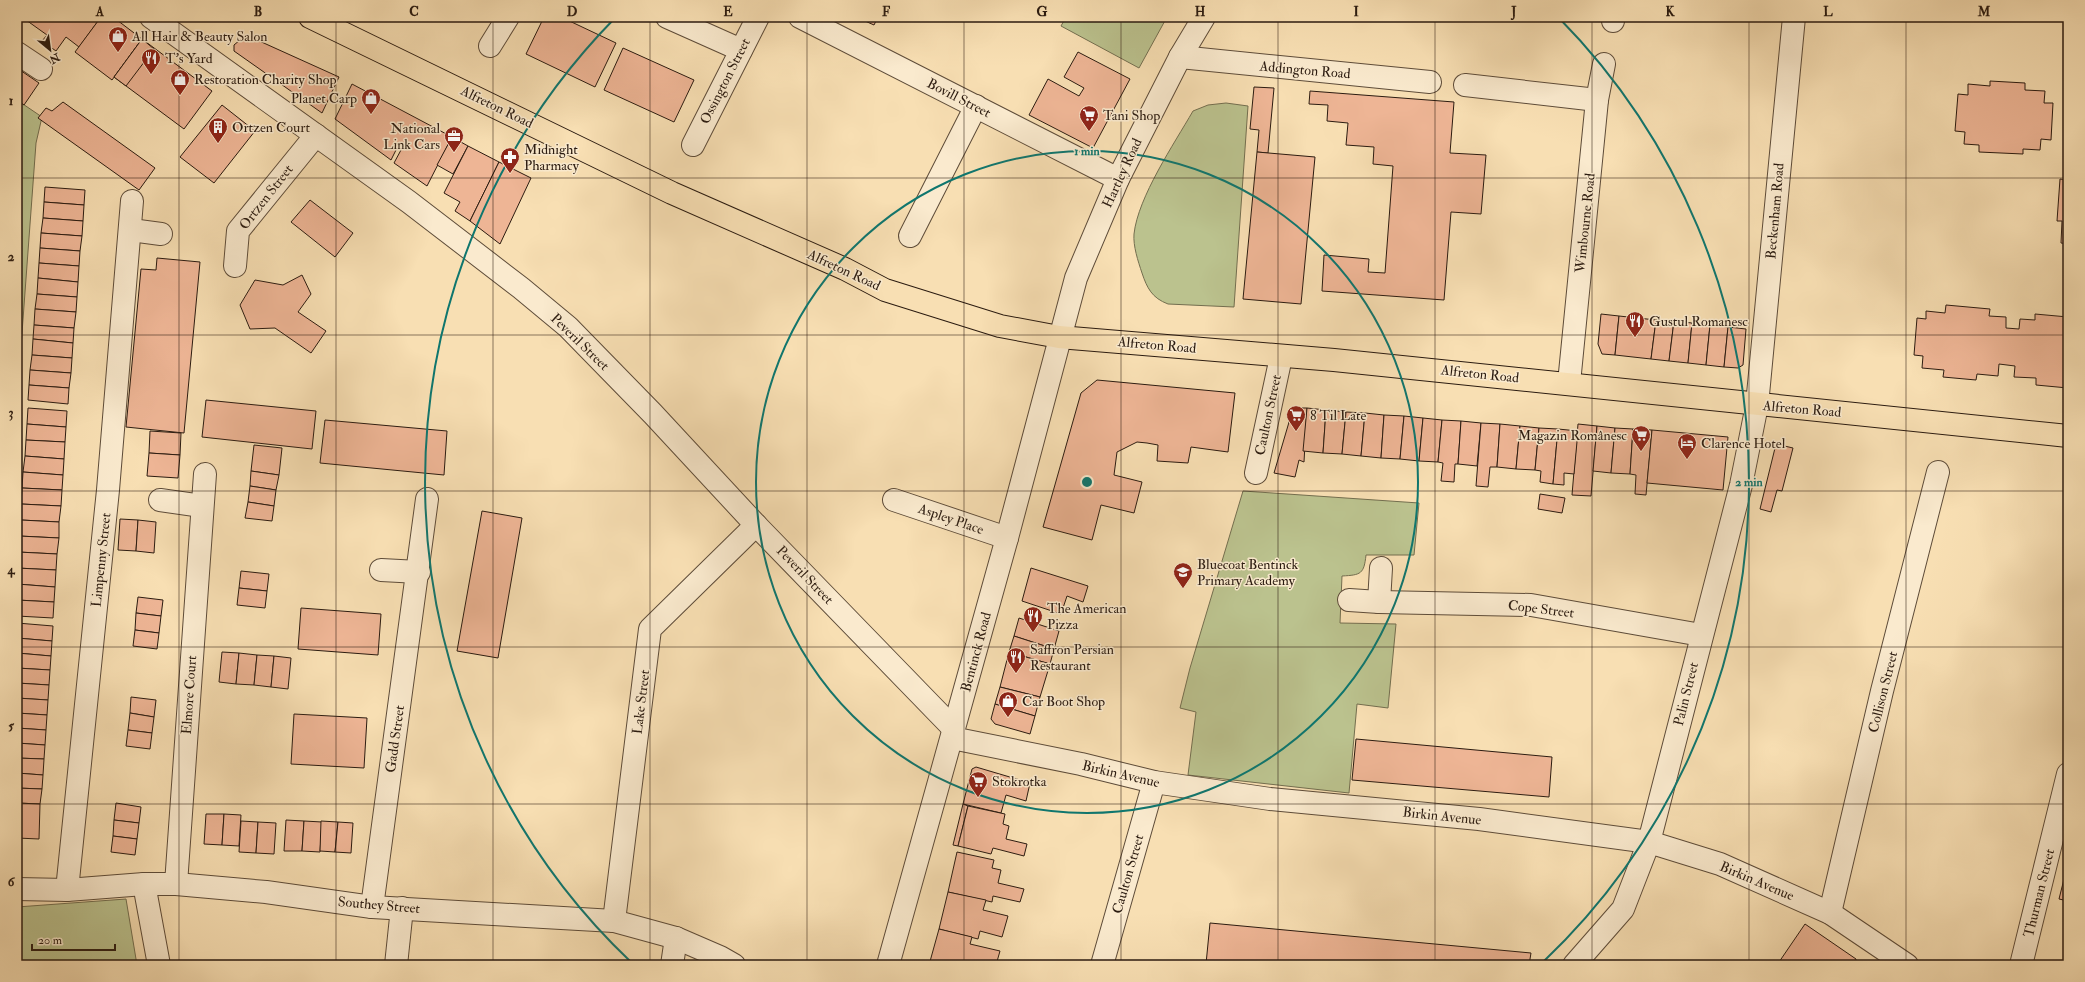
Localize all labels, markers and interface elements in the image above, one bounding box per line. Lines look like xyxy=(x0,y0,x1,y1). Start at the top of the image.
text: A xyxy=(95,4,105,20)
text: B xyxy=(254,4,262,20)
text: C xyxy=(409,4,419,20)
text: D xyxy=(567,4,578,20)
text: E xyxy=(723,4,733,20)
text: F xyxy=(882,4,891,20)
text: G xyxy=(1037,4,1048,20)
text: H xyxy=(1195,4,1206,20)
text: I xyxy=(1353,4,1359,20)
text: J xyxy=(1510,4,1517,21)
text: K xyxy=(1665,4,1675,20)
text: L xyxy=(1823,4,1833,20)
text: M xyxy=(1977,4,1991,20)
shop icon: All Hair & Beauty Salon xyxy=(107,25,129,53)
place label: All Hair & Beauty Salon xyxy=(131,28,267,46)
north arrow xyxy=(30,30,70,70)
street label: Ossington Street xyxy=(696,35,754,127)
restaurant icon: T's Yard xyxy=(140,47,162,75)
text: N xyxy=(46,50,63,67)
place label: T's Yard xyxy=(165,50,213,67)
street label: Addington Road xyxy=(1258,57,1351,82)
shop icon: Restoration Charity Shop xyxy=(169,68,191,96)
place label: Restoration Charity Shop xyxy=(194,71,337,89)
street label: Bovill Street xyxy=(924,75,994,122)
street label: Alfreton Road xyxy=(457,82,536,132)
shop icon: Planet Carp xyxy=(360,87,382,115)
place label: Planet Carp xyxy=(291,90,357,108)
text: 1 xyxy=(9,93,14,109)
supermarket icon: Tani Shop xyxy=(1078,104,1100,132)
place label: Tani Shop xyxy=(1103,107,1160,125)
building icon: Ortzen Court xyxy=(207,116,229,144)
place label: Ortzen Court xyxy=(232,119,310,136)
place label: National Link Cars xyxy=(383,120,440,153)
office icon: National Link Cars xyxy=(443,125,465,153)
street label: Hartley Road xyxy=(1099,135,1146,211)
place label: Midnight Pharmacy xyxy=(524,141,580,175)
text: 1 min xyxy=(1074,144,1101,159)
pharmacy icon: Midnight Pharmacy xyxy=(499,146,521,174)
street label: Ortzen Street xyxy=(235,161,297,233)
street label: Beckenham Road xyxy=(1762,162,1788,260)
street label: Wimbourne Road xyxy=(1571,172,1599,275)
street label: Alfreton Road xyxy=(804,245,883,294)
text: 2 xyxy=(8,249,15,265)
street label: Peveril Street xyxy=(547,310,613,374)
restaurant icon: Gustul Romanesc xyxy=(1624,310,1646,338)
place label: Gustul Romanesc xyxy=(1649,313,1748,330)
street label: Alfreton Road xyxy=(1116,333,1197,357)
street label: Alfreton Road xyxy=(1439,361,1520,387)
street label: Caulton Street xyxy=(1251,373,1285,457)
street label: Alfreton Road xyxy=(1761,397,1842,421)
supermarket icon: 8 Til Late xyxy=(1285,404,1307,432)
text: 3 xyxy=(9,405,14,421)
place label: 8 Til Late xyxy=(1310,407,1366,424)
supermarket icon: Magazin Românesc xyxy=(1630,424,1652,452)
place label: Magazin Românesc xyxy=(1518,427,1627,444)
hotel icon: Clarence Hotel xyxy=(1676,432,1698,460)
place label: Clarence Hotel xyxy=(1701,435,1786,452)
centre of rings xyxy=(1080,475,1094,489)
text: 2 min xyxy=(1735,475,1763,490)
street label: Aspley Place xyxy=(915,500,986,539)
street label: Limpenny Street xyxy=(88,512,115,608)
street label: Peveril Street xyxy=(773,542,837,608)
place label: Bluecoat Bentinck Primary Academy xyxy=(1197,556,1299,590)
school or university icon: Bluecoat Bentinck Primary Academy xyxy=(1172,561,1194,589)
text: 4 xyxy=(6,562,15,578)
street label: Cope Street xyxy=(1507,597,1576,623)
place label: The American Pizza xyxy=(1047,600,1127,633)
restaurant icon: The American Pizza xyxy=(1022,605,1044,633)
street label: Bentinck Road xyxy=(957,610,995,694)
place label: Saffron Persian Restaurant xyxy=(1030,641,1114,674)
restaurant icon: Saffron Persian Restaurant xyxy=(1005,646,1027,674)
street label: Collison Street xyxy=(1865,649,1901,734)
street label: Elmore Court xyxy=(178,654,200,735)
street label: Palin Street xyxy=(1670,660,1702,728)
street label: Lake Street xyxy=(629,668,653,735)
shop icon: Car Boot Shop xyxy=(997,690,1019,718)
place label: Car Boot Shop xyxy=(1022,693,1105,711)
street label: Gadd Street xyxy=(382,704,408,774)
text: 5 xyxy=(8,718,14,734)
street label: Birkin Avenue xyxy=(1081,757,1162,791)
supermarket icon: Stokrotka xyxy=(967,770,989,798)
place label: Stokrotka xyxy=(992,773,1047,790)
street label: Birkin Avenue xyxy=(1402,803,1482,829)
street label: Caulton Street xyxy=(1109,832,1148,916)
street label: Thurman Street xyxy=(2020,847,2058,939)
street label: Birkin Avenue xyxy=(1717,858,1797,904)
text: 6 xyxy=(8,874,16,890)
street label: Southey Street xyxy=(337,893,421,918)
scale bar xyxy=(32,926,115,952)
text: 20 m xyxy=(38,933,63,948)

